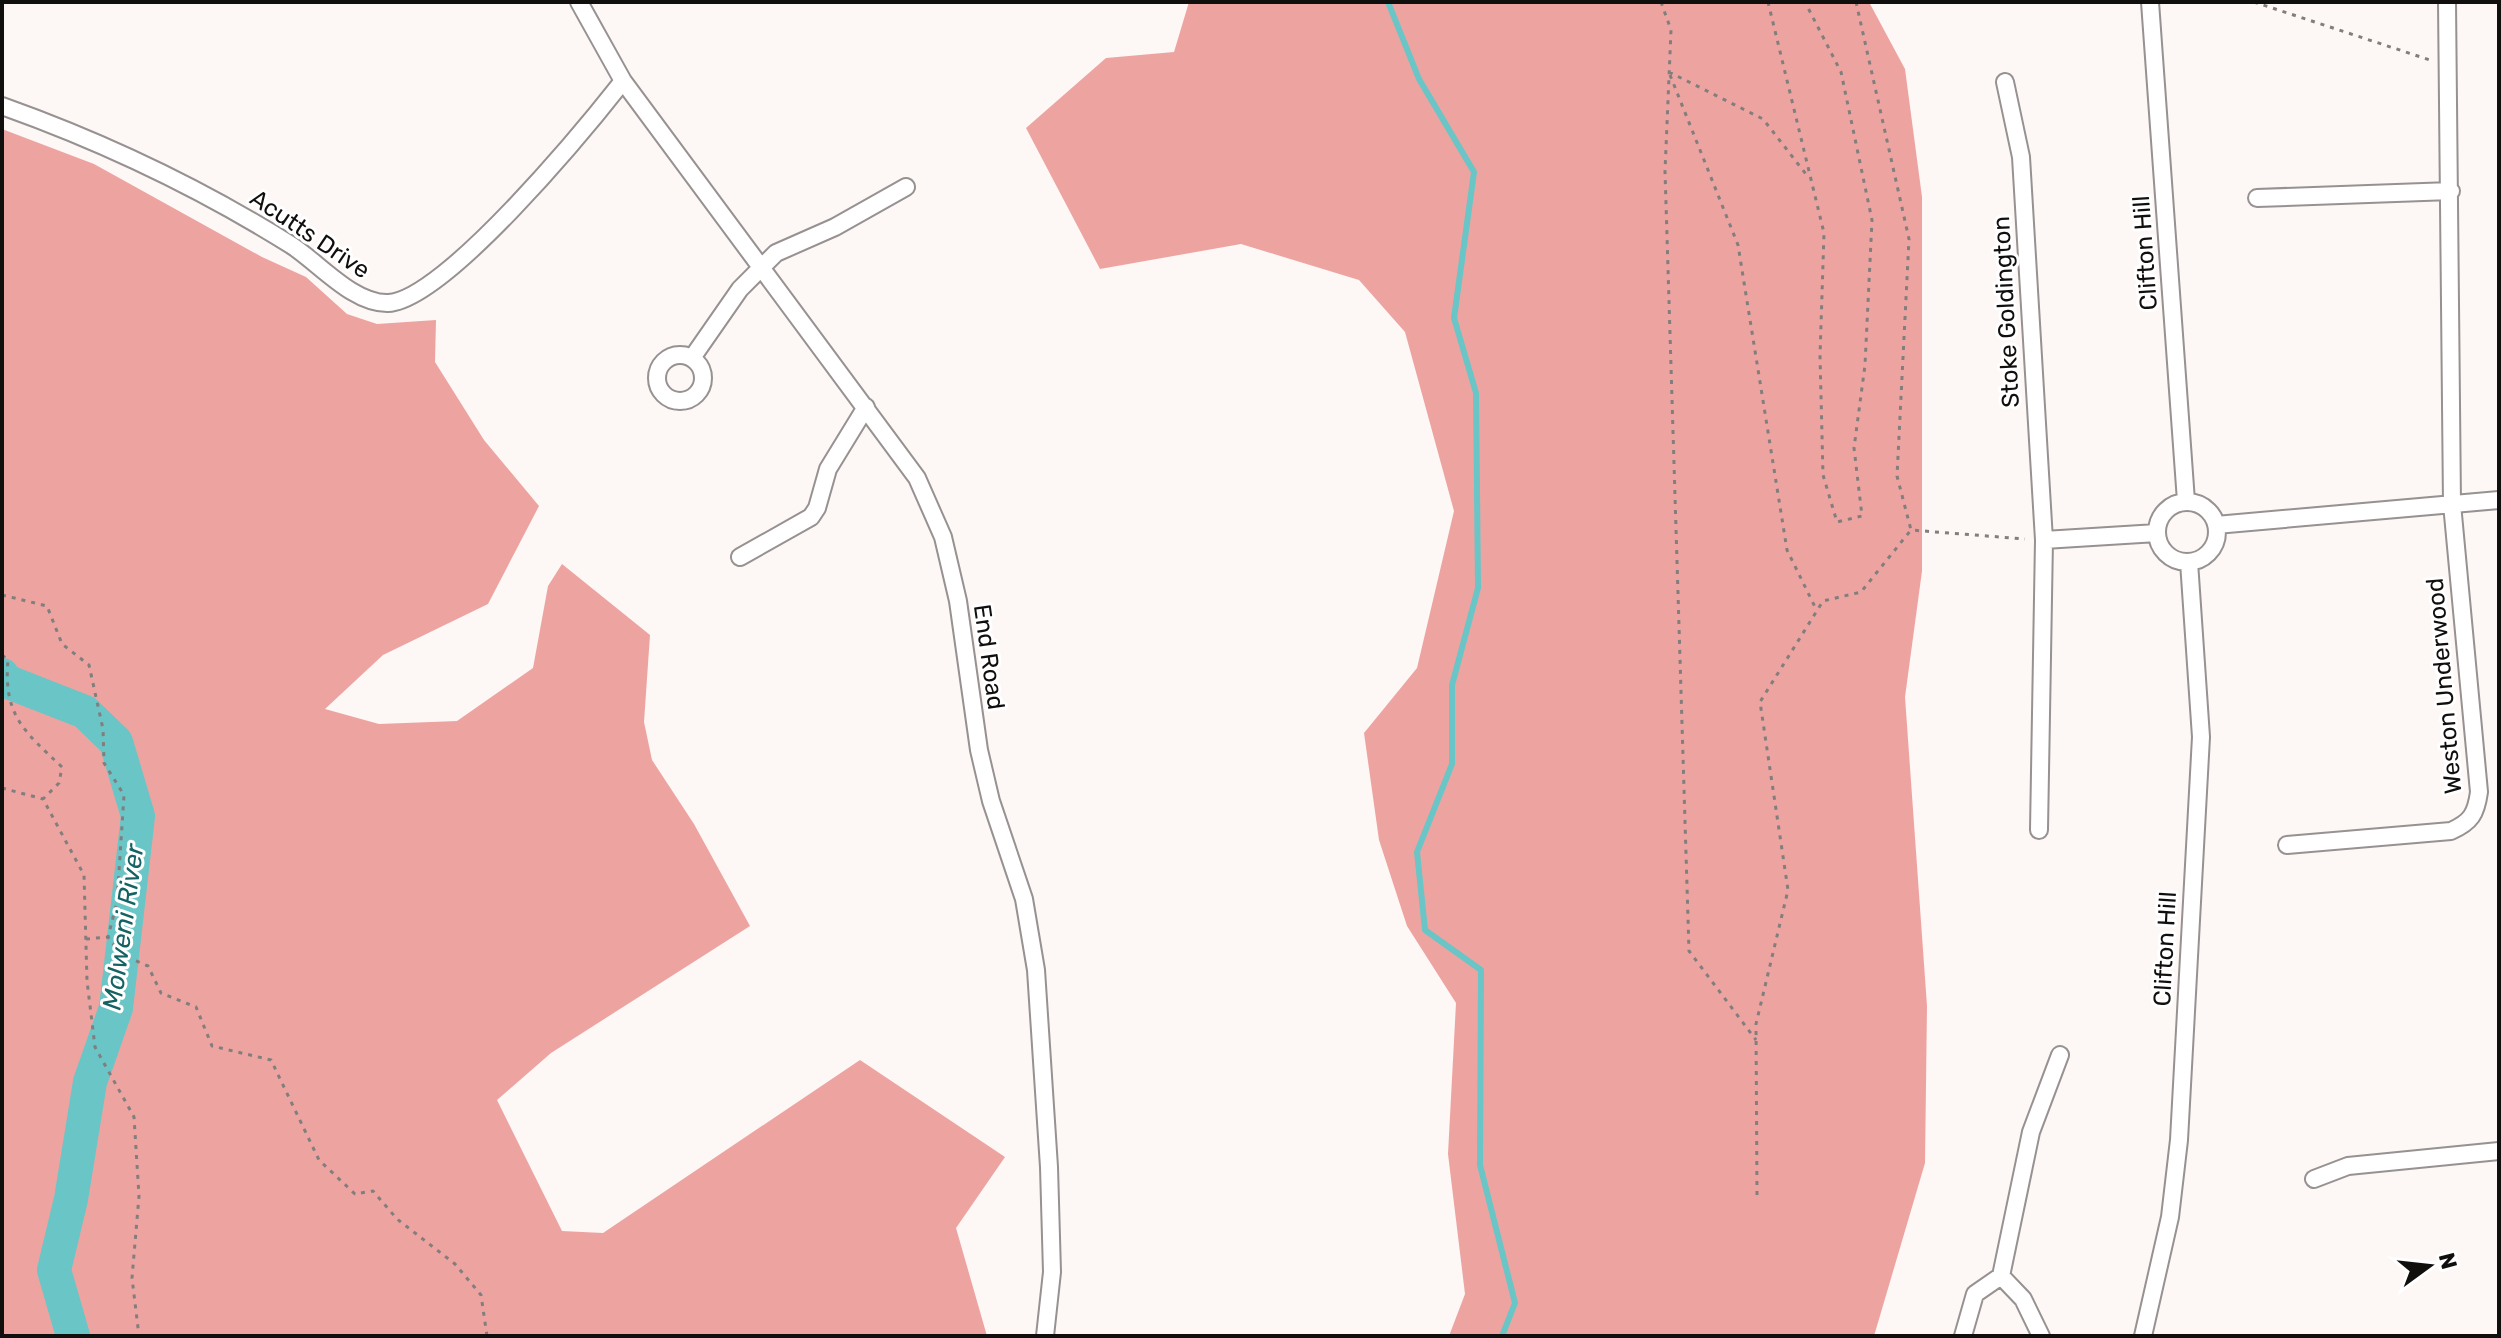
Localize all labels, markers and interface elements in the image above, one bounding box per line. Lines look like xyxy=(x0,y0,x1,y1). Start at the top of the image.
street label: Acutts Drive xyxy=(245,184,375,284)
street label: Clifton Hill xyxy=(2127,195,2163,311)
street label: Stoke Goldington xyxy=(1987,215,2025,409)
street label: Weston Underwood xyxy=(2421,577,2467,795)
street label: End Road xyxy=(968,603,1010,711)
water label: Molweni River xyxy=(97,841,151,1012)
street label: Clifton Hill xyxy=(2148,891,2182,1007)
north arrow xyxy=(2389,1226,2469,1306)
text: N xyxy=(2433,1250,2463,1272)

